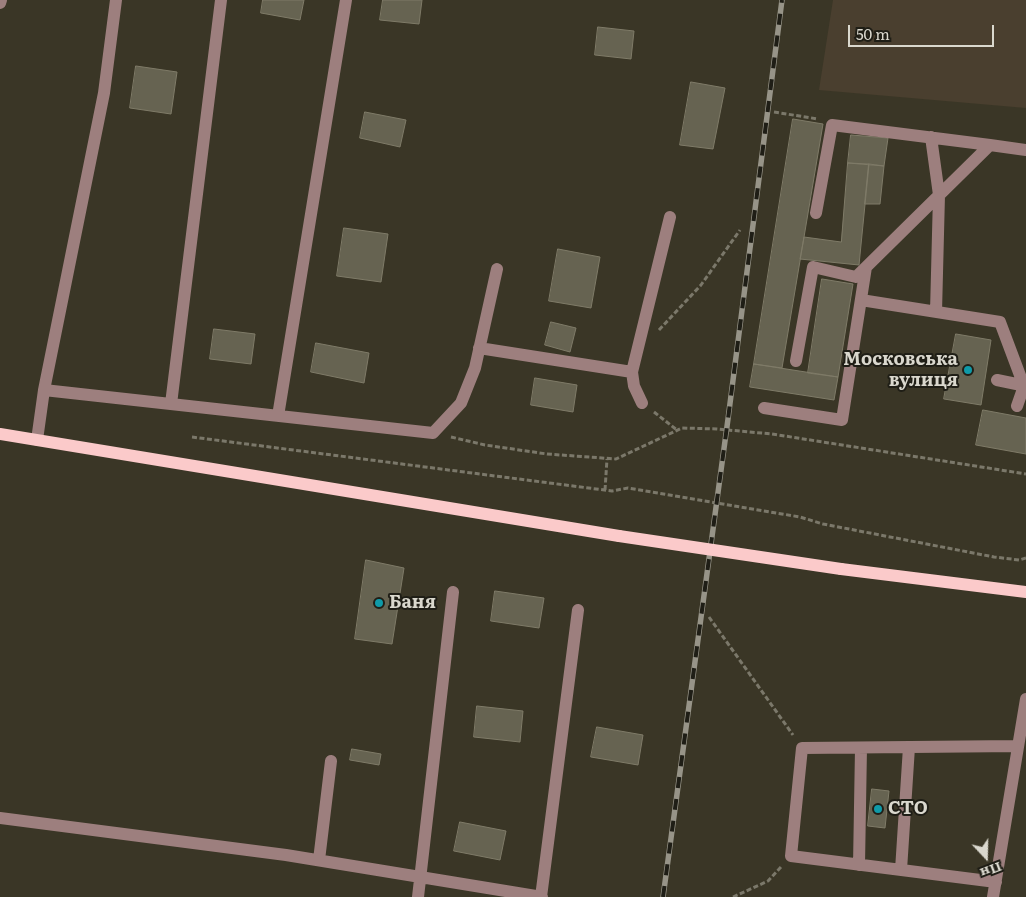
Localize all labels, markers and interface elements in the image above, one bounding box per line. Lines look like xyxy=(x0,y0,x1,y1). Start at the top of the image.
scale bar xyxy=(851,15,997,47)
text: 50 m xyxy=(856,22,890,45)
place label: Московська вулиця xyxy=(843,349,958,392)
marker: Московська вулиця xyxy=(962,364,974,376)
place label: Баня xyxy=(389,592,436,614)
marker: Баня xyxy=(373,597,385,609)
place label: СТО xyxy=(888,798,928,820)
marker: СТО xyxy=(872,803,884,815)
north arrow xyxy=(961,832,1011,882)
text: Пн xyxy=(978,858,1005,884)

